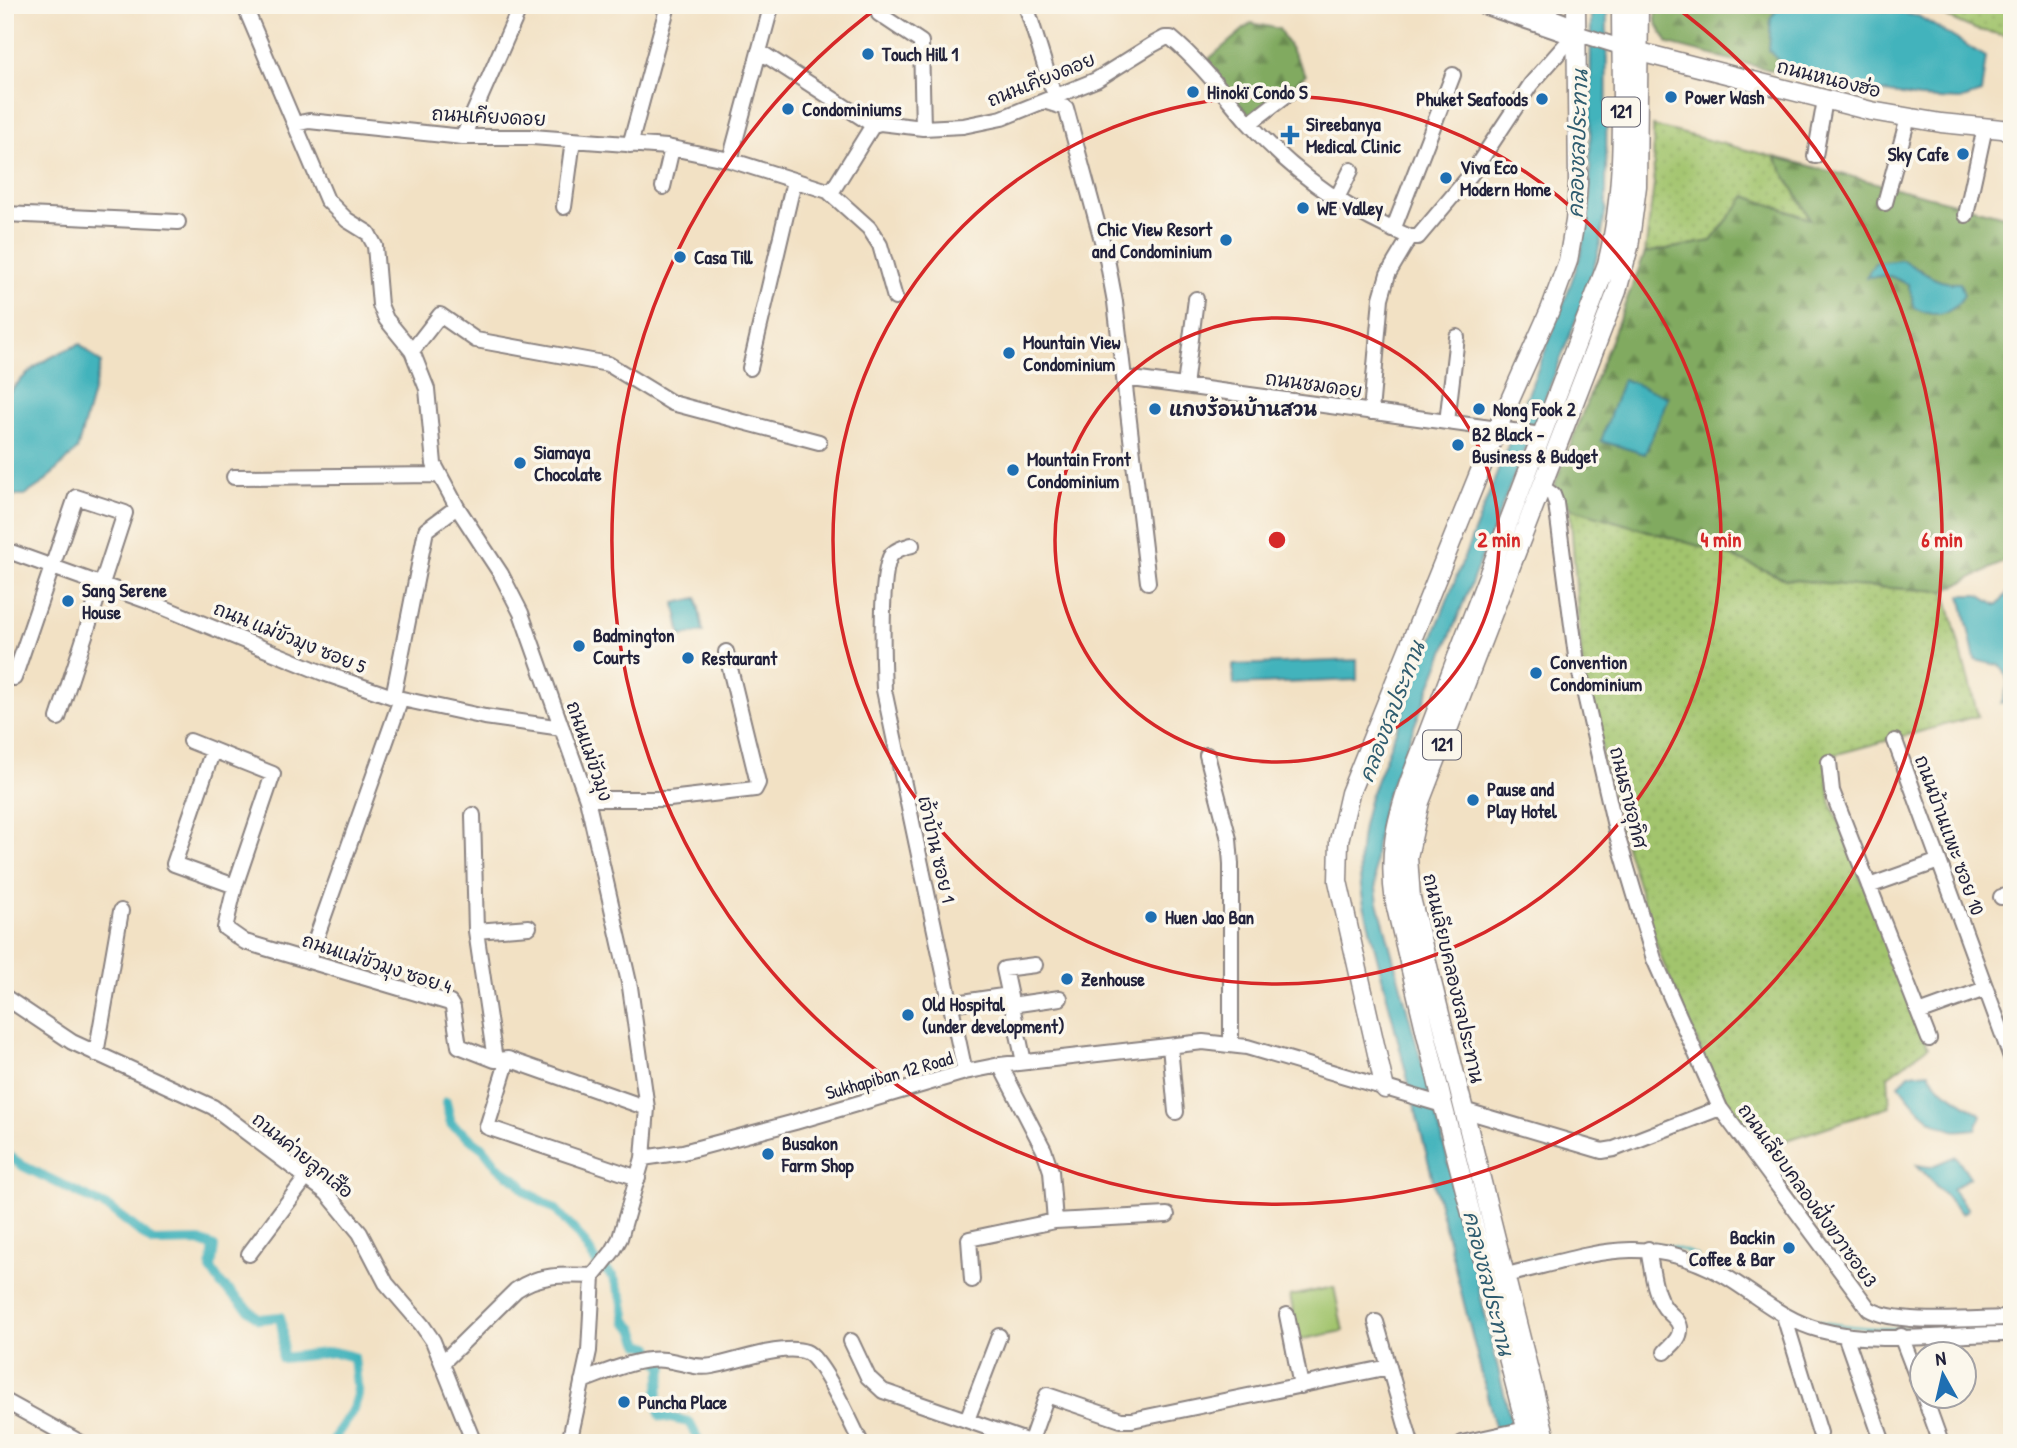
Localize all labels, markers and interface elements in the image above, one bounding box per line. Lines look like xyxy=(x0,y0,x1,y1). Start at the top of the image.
place label: Touch Hill 1 xyxy=(881,41,959,67)
street label: ถนนเคียงดอย xyxy=(983,45,1099,113)
marker: Touch Hill 1 xyxy=(860,46,876,62)
street label: ถนนหนองฮ่อ xyxy=(1774,53,1884,103)
water label: คลองชลประทาน xyxy=(1560,67,1595,218)
place label: Hinokï Condo S xyxy=(1207,79,1308,105)
marker: Hinokï Condo S xyxy=(1185,84,1201,100)
place label: Power Wash xyxy=(1685,84,1764,110)
place label: Phuket Seafoods xyxy=(1416,86,1529,112)
marker: Power Wash xyxy=(1663,89,1679,105)
marker: Phuket Seafoods xyxy=(1534,91,1550,107)
place label: Condominiums xyxy=(802,96,902,122)
road number: 121 xyxy=(1602,98,1640,127)
street label: ถนนเคียงดอย xyxy=(431,100,547,132)
marker: Condominiums xyxy=(780,101,796,117)
place label: Sireebanya Medical Clinic xyxy=(1306,111,1401,159)
marker: Sireebanya Medical Clinic xyxy=(1280,125,1300,145)
place label: Sky Cafe xyxy=(1888,141,1949,168)
marker: Sky Cafe xyxy=(1955,146,1971,162)
place label: Viva Eco Modern Home xyxy=(1460,154,1552,202)
marker: Viva Eco Modern Home xyxy=(1438,170,1454,186)
place label: WE Valley xyxy=(1317,195,1383,222)
marker: WE Valley xyxy=(1295,200,1311,216)
place label: Chic View Resort and Condominium xyxy=(1092,216,1213,264)
marker: Chic View Resort and Condominium xyxy=(1218,232,1234,248)
place label: Casa Till xyxy=(694,244,753,270)
marker: Casa Till xyxy=(672,249,688,265)
place label: Mountain View Condominium xyxy=(1023,329,1121,377)
marker: Mountain View Condominium xyxy=(1001,345,1017,361)
street label: ถนนชมดอย xyxy=(1264,364,1364,404)
place label: แกงร้อนบ้านสวน xyxy=(1169,396,1317,422)
place label: Nong Fook 2 xyxy=(1493,396,1576,423)
marker: แกงร้อนบ้านสวน xyxy=(1147,401,1163,417)
marker: Nong Fook 2 xyxy=(1471,401,1487,417)
place label: B2 Black - Business & Budget xyxy=(1472,421,1599,470)
marker: B2 Black - Business & Budget xyxy=(1450,437,1466,453)
place label: Siamaya Chocolate xyxy=(534,439,602,487)
place label: Mountain Front Condominium xyxy=(1027,446,1132,494)
marker: Siamaya Chocolate xyxy=(512,455,528,471)
marker: Mountain Front Condominium xyxy=(1005,462,1021,478)
text: 2 min xyxy=(1477,525,1521,554)
text: 4 min xyxy=(1700,525,1742,554)
text: 6 min xyxy=(1921,525,1963,554)
centre of rings xyxy=(1265,528,1289,552)
place label: Sang Serene House xyxy=(82,577,167,625)
marker: Sang Serene House xyxy=(60,593,76,609)
street label: ถนน แม่ขัวมุง ซอย 5 xyxy=(209,595,370,681)
place label: Badmington Courts xyxy=(593,622,675,670)
water label: คลองชลประทาน xyxy=(1351,635,1432,786)
marker: Badmington Courts xyxy=(571,638,587,654)
place label: Restaurant xyxy=(702,645,778,671)
place label: Convention Condominium xyxy=(1550,649,1642,697)
marker: Restaurant xyxy=(680,650,696,666)
marker: Convention Condominium xyxy=(1528,665,1544,681)
street label: ถนนแม่ขัวมุง xyxy=(559,697,619,805)
road number: 121 xyxy=(1423,730,1461,760)
street label: ถนนราชอุทิศ xyxy=(1602,744,1655,853)
street label: ถนนบ้านแพะ ซอย 10 xyxy=(1909,751,1991,919)
place label: Pause and Play Hotel xyxy=(1487,776,1558,825)
marker: Pause and Play Hotel xyxy=(1465,792,1481,808)
street label: เจ้าบ้าน ซอย 1 xyxy=(912,793,962,905)
street label: ถนนเลียบคลองชลประทาน xyxy=(1417,871,1491,1086)
place label: Huen Jao Ban xyxy=(1165,904,1255,930)
marker: Huen Jao Ban xyxy=(1143,909,1159,925)
street label: ถนนแม่ขัวมุง ซอย 4 xyxy=(298,927,455,1001)
place label: Zenhouse xyxy=(1081,966,1145,992)
marker: Zenhouse xyxy=(1059,971,1075,987)
place label: Old Hospital (under development) xyxy=(922,991,1065,1040)
marker: Old Hospital (under development) xyxy=(900,1007,916,1023)
street label: Sukhapiban 12 Road xyxy=(822,1044,956,1106)
street label: ถนนเลียบคลองฝั่งขวาซอย3 xyxy=(1732,1096,1886,1292)
street label: ถนนค่ายลูกเสือ xyxy=(246,1106,359,1205)
place label: Busakon Farm Shop xyxy=(781,1130,855,1179)
marker: Busakon Farm Shop xyxy=(760,1146,776,1162)
water label: คลองชลประทาน xyxy=(1457,1208,1521,1360)
place label: Backin Coffee & Bar xyxy=(1689,1224,1776,1272)
marker: Backin Coffee & Bar xyxy=(1781,1240,1797,1256)
north arrow xyxy=(1909,1340,1979,1410)
text: N xyxy=(1934,1345,1947,1372)
place label: Puncha Place xyxy=(638,1389,728,1415)
marker: Puncha Place xyxy=(616,1394,632,1410)

